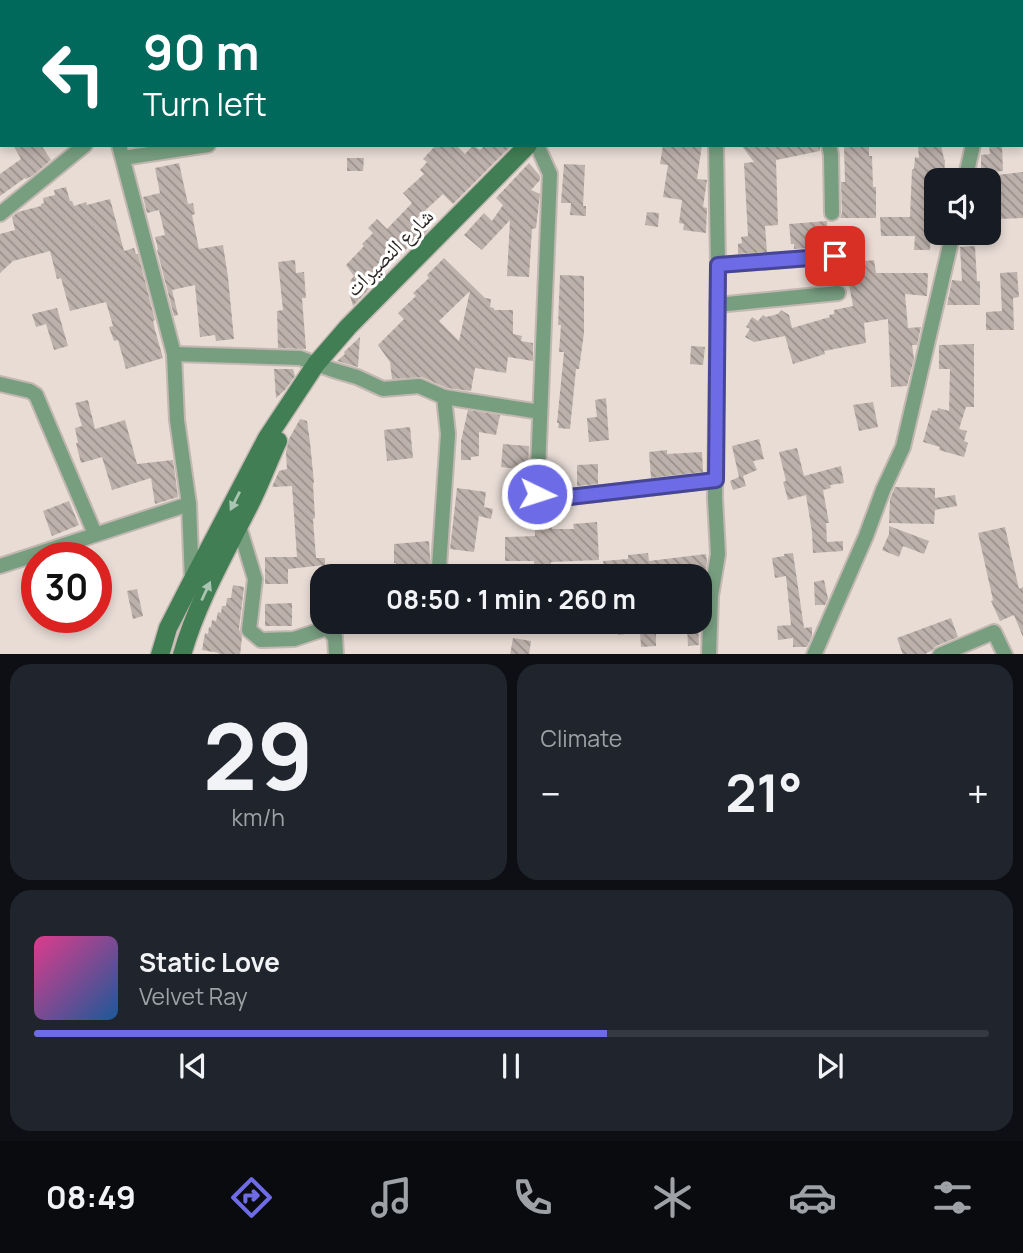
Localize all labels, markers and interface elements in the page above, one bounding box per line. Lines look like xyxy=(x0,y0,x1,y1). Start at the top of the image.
text: 90 m xyxy=(143,18,260,85)
icon: left xyxy=(28,28,119,119)
text: Turn left xyxy=(143,82,267,126)
map controls xyxy=(924,168,1001,245)
button: sound xyxy=(924,168,1001,245)
street label: شارع النصيرات xyxy=(339,202,439,302)
pin xyxy=(805,226,865,286)
icon: arrive xyxy=(816,237,854,275)
position arrow xyxy=(500,457,574,531)
one-way arrow xyxy=(229,491,240,511)
speed limit sign: 30 xyxy=(21,542,112,633)
one-way arrow xyxy=(200,581,212,601)
text: 08:50 · 1 min · 260 m xyxy=(386,581,636,617)
text: 29 xyxy=(203,693,314,817)
text: Climate xyxy=(541,722,622,754)
text: 21° xyxy=(725,757,803,828)
text: − xyxy=(541,767,561,819)
text: + xyxy=(967,767,989,819)
text: km/h xyxy=(232,801,285,833)
text: Static Love xyxy=(139,944,280,980)
text: Velvet Ray xyxy=(139,980,248,1012)
icon: previous xyxy=(174,1047,212,1085)
icon: pause xyxy=(492,1047,530,1085)
icon: next xyxy=(811,1047,849,1085)
icon: directions xyxy=(227,1173,276,1222)
icon: music xyxy=(367,1173,416,1222)
icon: phone xyxy=(508,1173,557,1222)
icon: climate xyxy=(648,1173,697,1222)
icon: car xyxy=(788,1173,837,1222)
icon: filters xyxy=(928,1173,977,1222)
text: 08:49 xyxy=(46,1175,136,1219)

